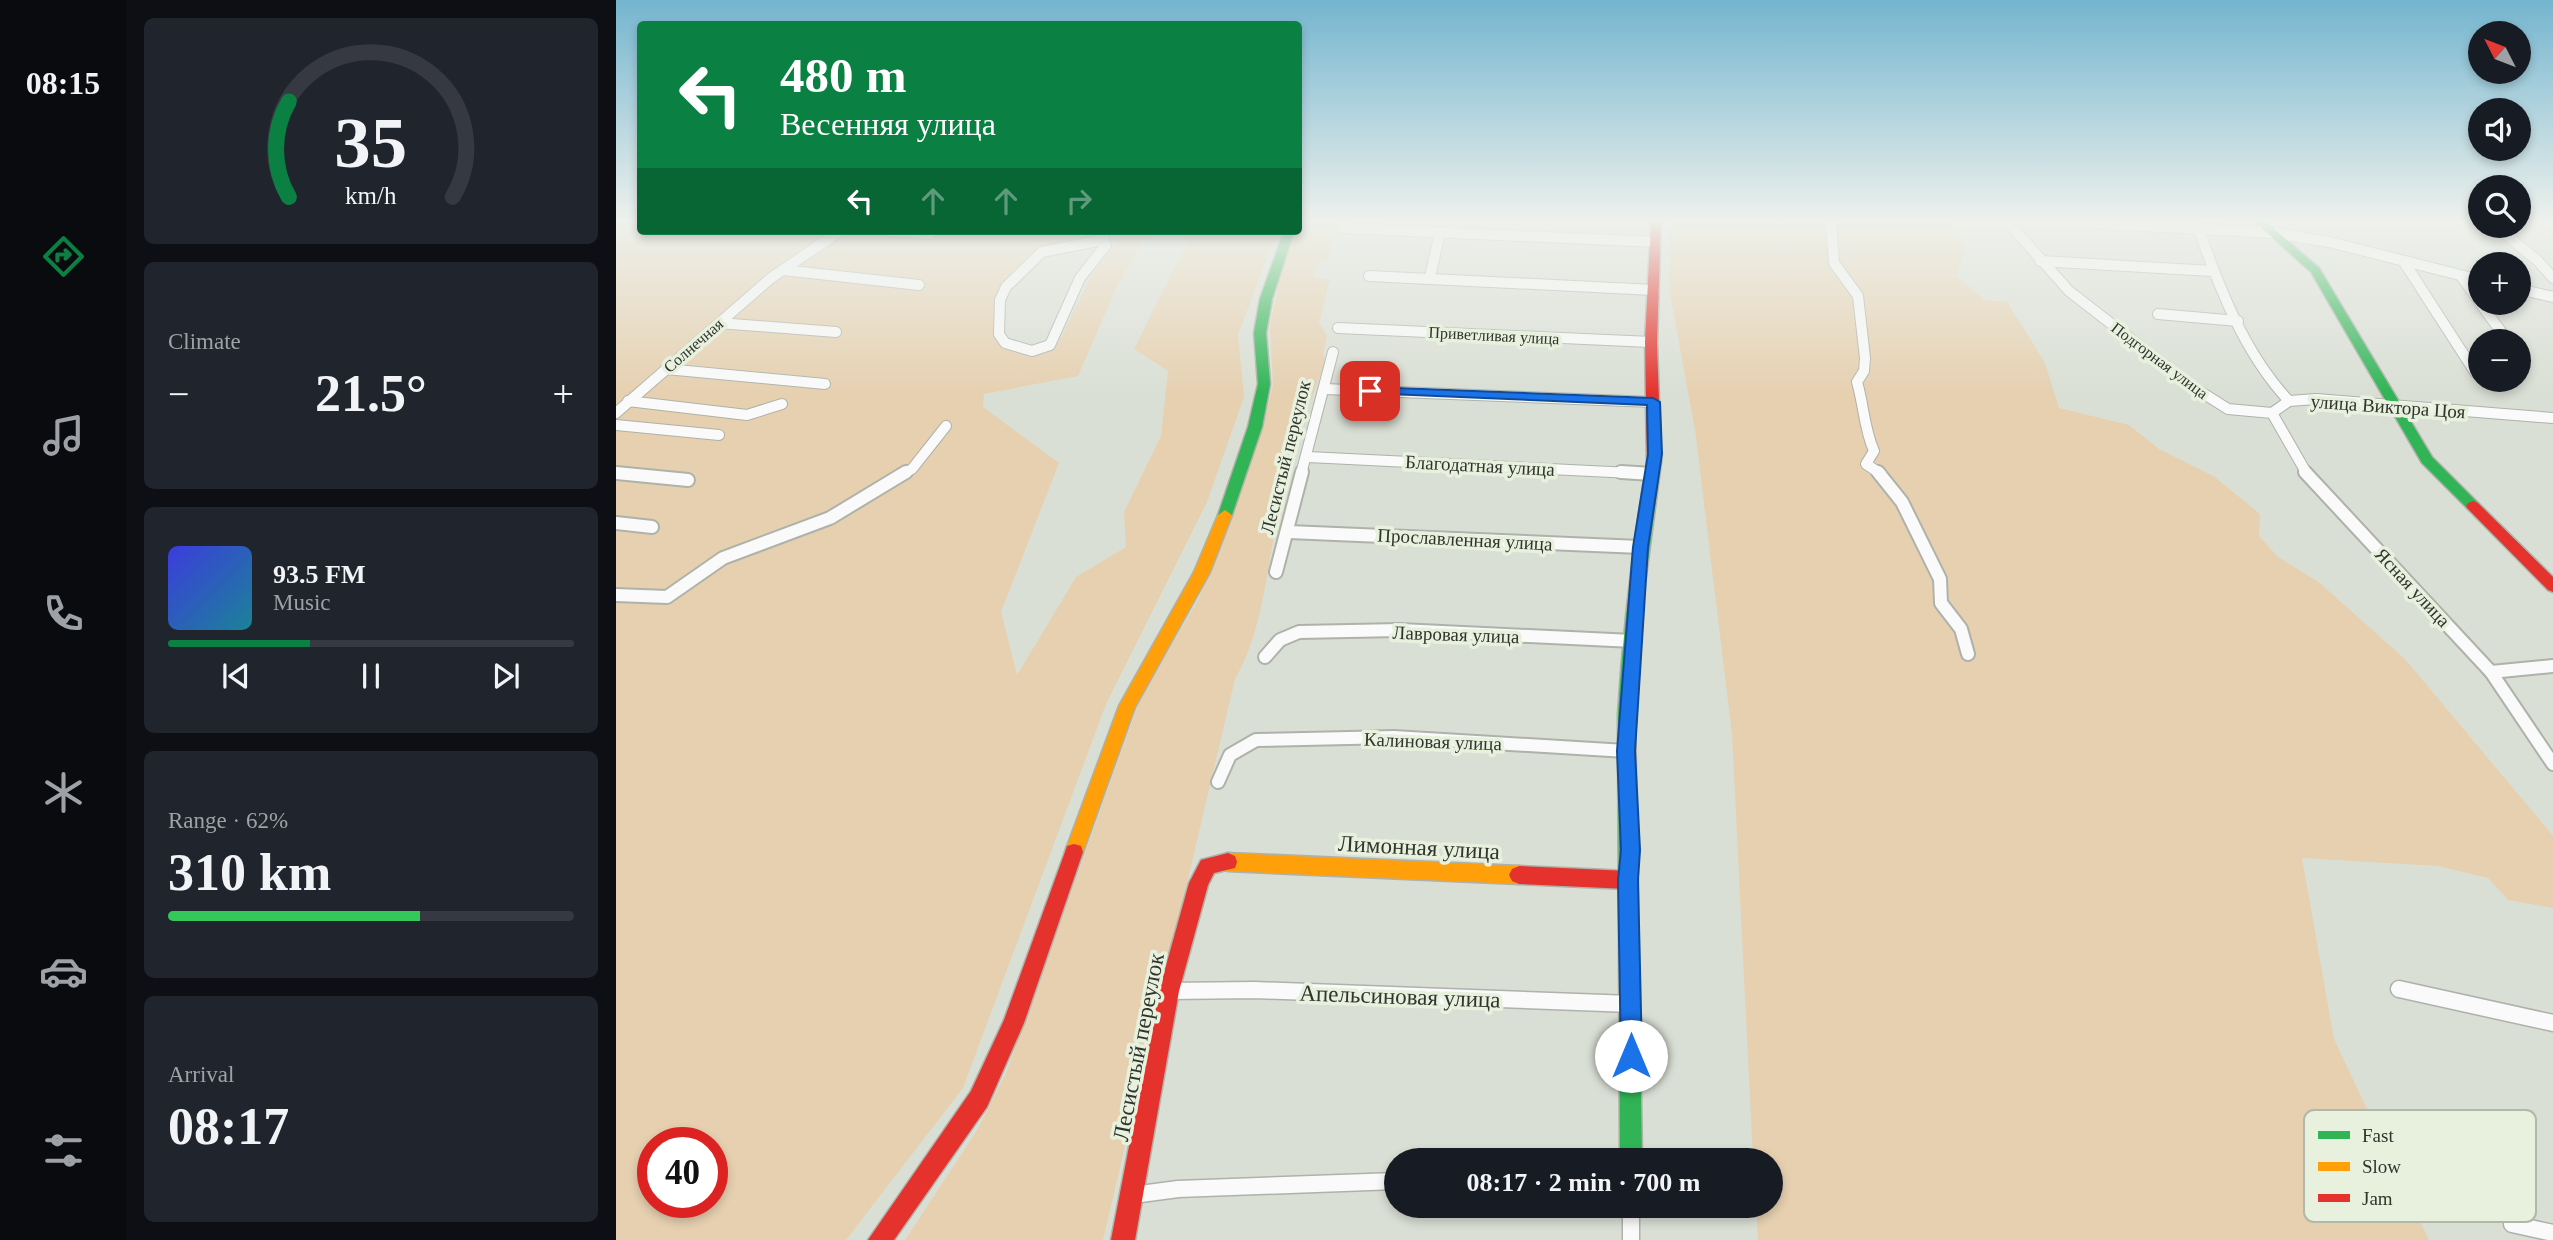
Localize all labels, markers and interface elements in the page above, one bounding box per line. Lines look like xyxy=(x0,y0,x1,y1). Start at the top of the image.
north arrow xyxy=(2468,21,2530,84)
map controls xyxy=(2468,21,2531,392)
text: 480 m xyxy=(780,48,907,103)
icon: left xyxy=(665,49,756,140)
text: 08:15 xyxy=(26,65,100,101)
button: sound xyxy=(2468,98,2531,161)
text: 35 xyxy=(335,103,407,184)
text: Весенняя улица xyxy=(780,106,996,142)
button: search xyxy=(2468,175,2531,238)
text: km/h xyxy=(345,182,397,209)
icon: left xyxy=(841,182,879,220)
icon: ahead xyxy=(914,182,952,220)
icon: ahead xyxy=(987,182,1025,220)
icon: right xyxy=(1060,182,1098,220)
icon: directions xyxy=(39,232,88,281)
button: + xyxy=(2468,252,2531,315)
street label: Солнечная xyxy=(660,315,727,376)
street label: Подгорная улица xyxy=(2108,319,2211,403)
street label: Приветливая улица xyxy=(1428,324,1560,348)
text: Climate xyxy=(168,329,241,354)
button: − xyxy=(2468,329,2531,392)
pin xyxy=(1340,361,1400,421)
text: 21.5° xyxy=(315,365,427,422)
icon: arrive xyxy=(1351,372,1389,410)
text: − xyxy=(168,373,189,415)
text: + xyxy=(553,373,574,415)
street label: Лесистый переулок xyxy=(1256,377,1315,536)
street label: улица Виктора Цоя xyxy=(2310,391,2466,422)
icon: music xyxy=(39,411,88,460)
street label: Благодатная улица xyxy=(1405,451,1556,480)
street label: Прославленная улица xyxy=(1377,524,1554,555)
street label: Ясная улица xyxy=(2371,544,2455,632)
text: 93.5 FM xyxy=(273,560,365,589)
icon: phone xyxy=(39,589,88,638)
text: Music xyxy=(273,590,331,615)
street label: Лавровая улица xyxy=(1392,622,1520,647)
icon: previous xyxy=(217,657,255,695)
icon: pause xyxy=(352,657,390,695)
icon: next xyxy=(487,657,525,695)
street label: Калиновая улица xyxy=(1364,729,1503,754)
icon: climate xyxy=(39,768,88,817)
text: Range · 62% xyxy=(168,808,288,833)
street label: Лимонная улица xyxy=(1337,831,1500,864)
text: 310 km xyxy=(168,844,331,901)
icon: car xyxy=(39,947,88,996)
street label: Лесистый переулок xyxy=(1108,950,1169,1143)
street label: Апельсиновая улица xyxy=(1299,980,1501,1013)
position arrow xyxy=(1594,1019,1668,1093)
text: Arrival xyxy=(168,1062,234,1087)
text: 08:17 xyxy=(168,1098,289,1155)
legend xyxy=(2304,1110,2536,1222)
text: Fast xyxy=(2362,1125,2394,1146)
icon: filters xyxy=(39,1126,88,1175)
speed limit sign: 40 xyxy=(637,1127,728,1218)
text: Slow xyxy=(2362,1156,2401,1177)
text: 08:17 · 2 min · 700 m xyxy=(1467,1168,1701,1197)
text: Jam xyxy=(2362,1188,2393,1209)

